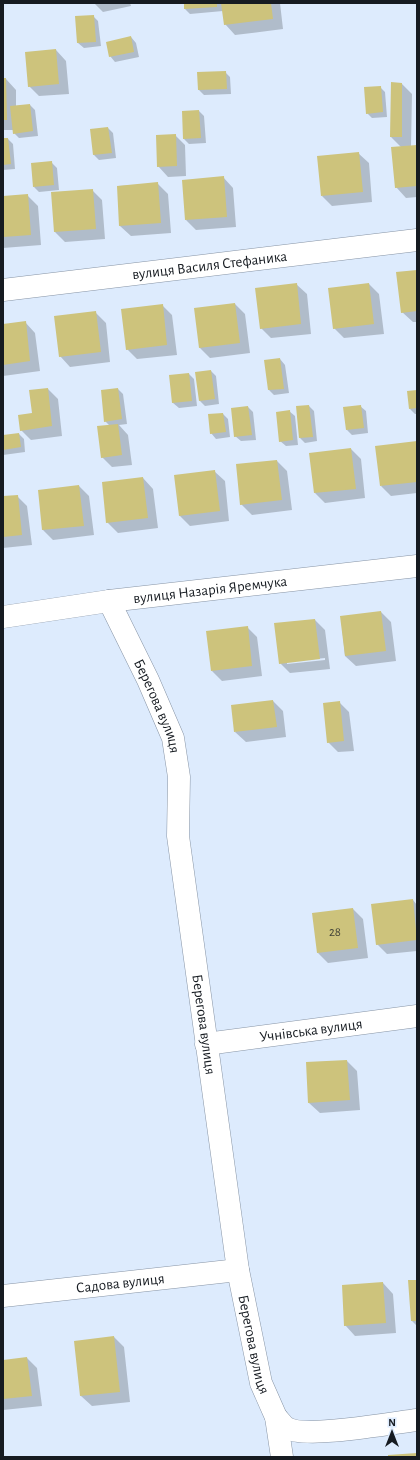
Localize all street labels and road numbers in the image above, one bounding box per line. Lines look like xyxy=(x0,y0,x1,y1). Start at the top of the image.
street label: вулиця Василя Стефаника xyxy=(131,249,288,282)
street label: вулиця Назарія Яремчука xyxy=(133,574,288,606)
street label: Берегова вулиця xyxy=(131,657,182,754)
street label: Берегова вулиця xyxy=(189,973,218,1076)
street label: Учнівська вулиця xyxy=(259,1016,364,1045)
street label: Садова вулиця xyxy=(75,1271,165,1296)
street label: Берегова вулиця xyxy=(235,1294,272,1397)

